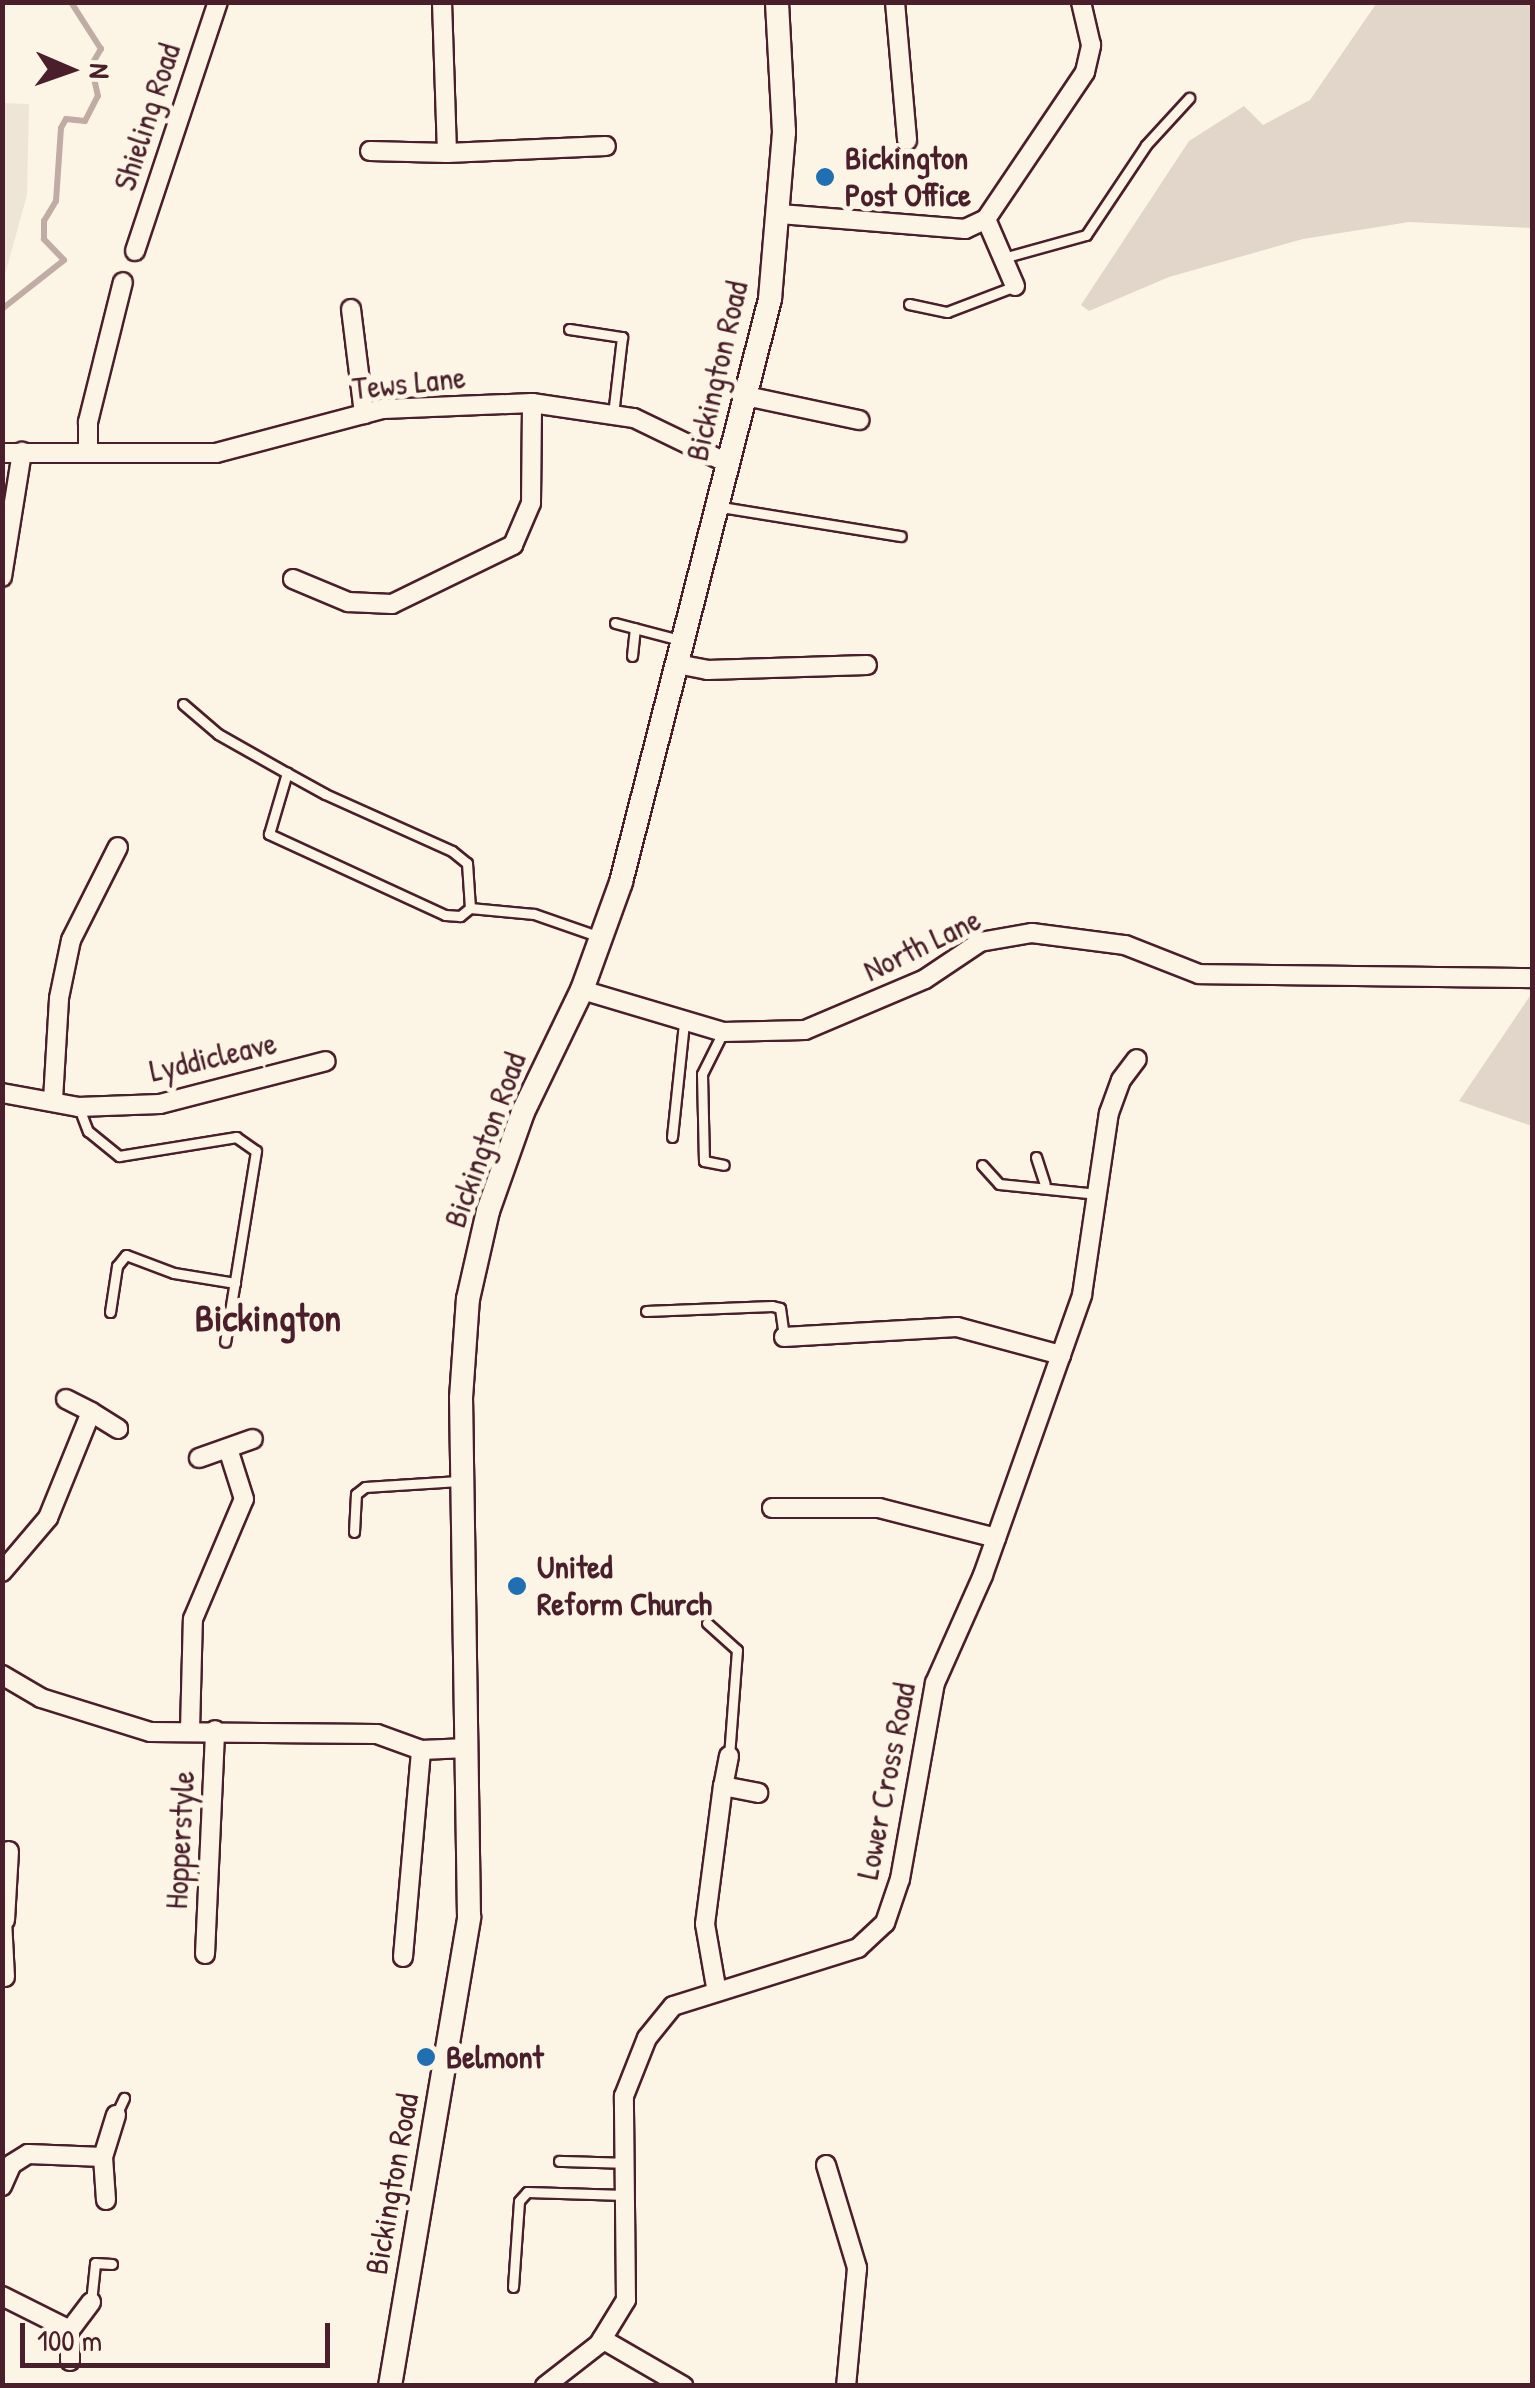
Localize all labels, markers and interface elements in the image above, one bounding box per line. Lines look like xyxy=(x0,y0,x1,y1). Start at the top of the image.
north arrow xyxy=(20,20,120,120)
street label: Shieling Road xyxy=(105,39,189,195)
text: N xyxy=(81,63,119,79)
place label: Bickington Post Office xyxy=(845,140,971,215)
marker: Bickington Post Office xyxy=(814,166,836,188)
street label: Bickington Road xyxy=(678,277,756,465)
street label: Tews Lane xyxy=(350,358,468,408)
street label: North Lane xyxy=(857,900,987,990)
street label: Lyddicleave xyxy=(146,1024,280,1090)
street label: Bickington Road xyxy=(436,1047,534,1233)
district label: Bickington xyxy=(195,1295,341,1341)
place label: United Reform Church xyxy=(537,1549,712,1624)
marker: United Reform Church xyxy=(506,1575,528,1597)
street label: Lower Cross Road xyxy=(848,1680,924,1882)
street label: Hopperstyle xyxy=(157,1770,203,1910)
place label: Belmont xyxy=(446,2038,544,2076)
marker: Belmont xyxy=(415,2046,437,2068)
street label: Bickington Road xyxy=(357,2090,427,2278)
scale bar xyxy=(25,2303,335,2365)
text: 100 m xyxy=(37,2320,102,2360)

